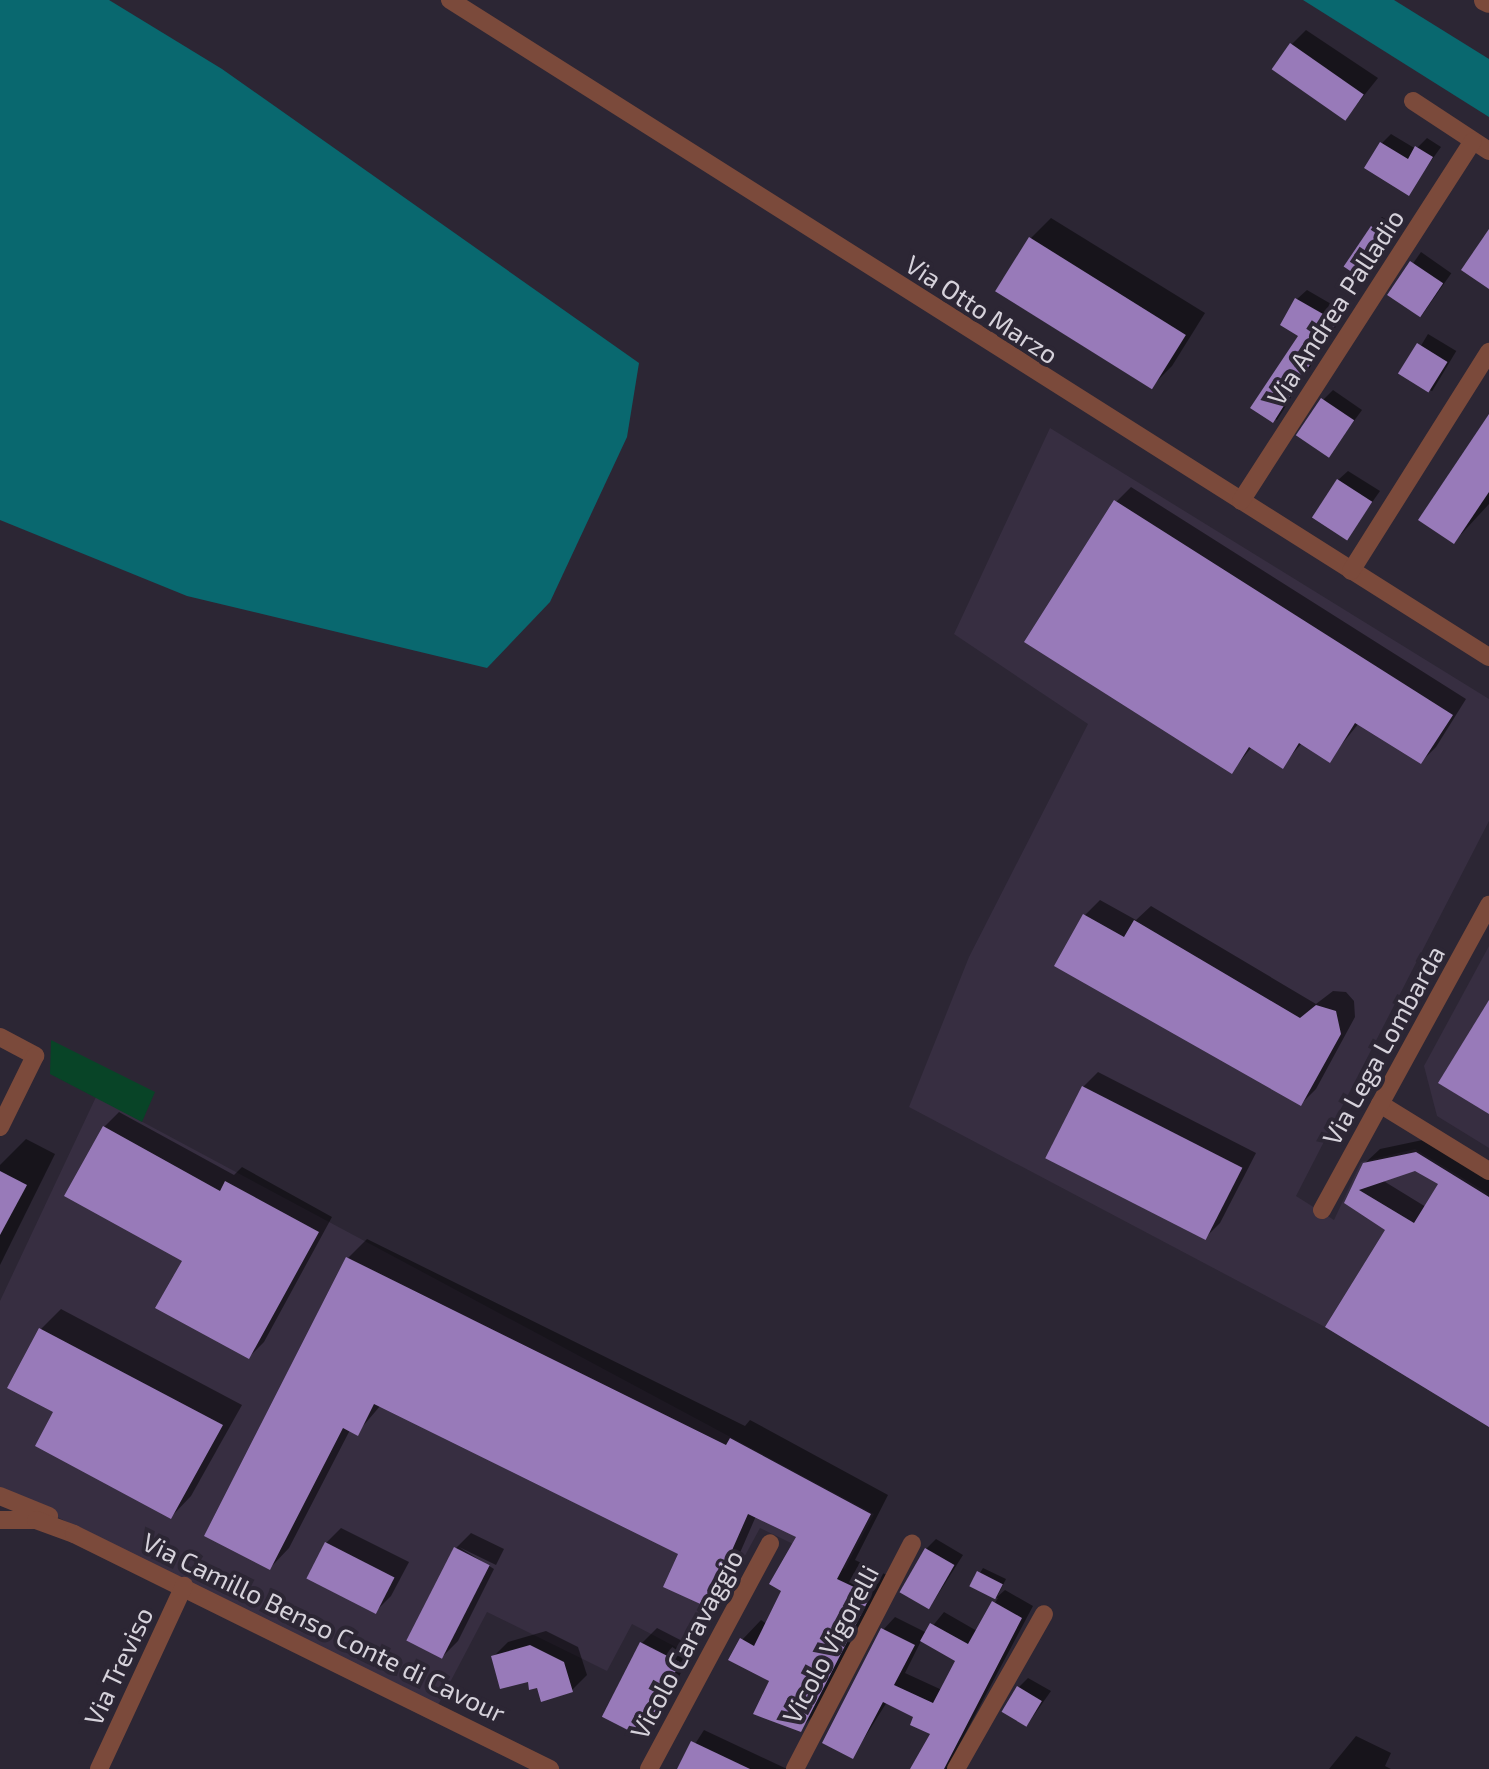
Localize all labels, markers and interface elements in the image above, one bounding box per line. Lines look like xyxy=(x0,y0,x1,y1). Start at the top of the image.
street label: Via Andrea Palladio xyxy=(1260,203,1410,411)
street label: Via Otto Marzo xyxy=(900,248,1064,370)
street label: Via Lega Lombarda xyxy=(1315,940,1451,1150)
street label: Via Camillo Benso Conte di Cavour xyxy=(137,1525,511,1729)
street label: Vicolo Caravaggio xyxy=(623,1544,749,1744)
street label: Vicolo Vigorelli xyxy=(775,1559,885,1729)
street label: Via Treviso xyxy=(77,1602,159,1730)

